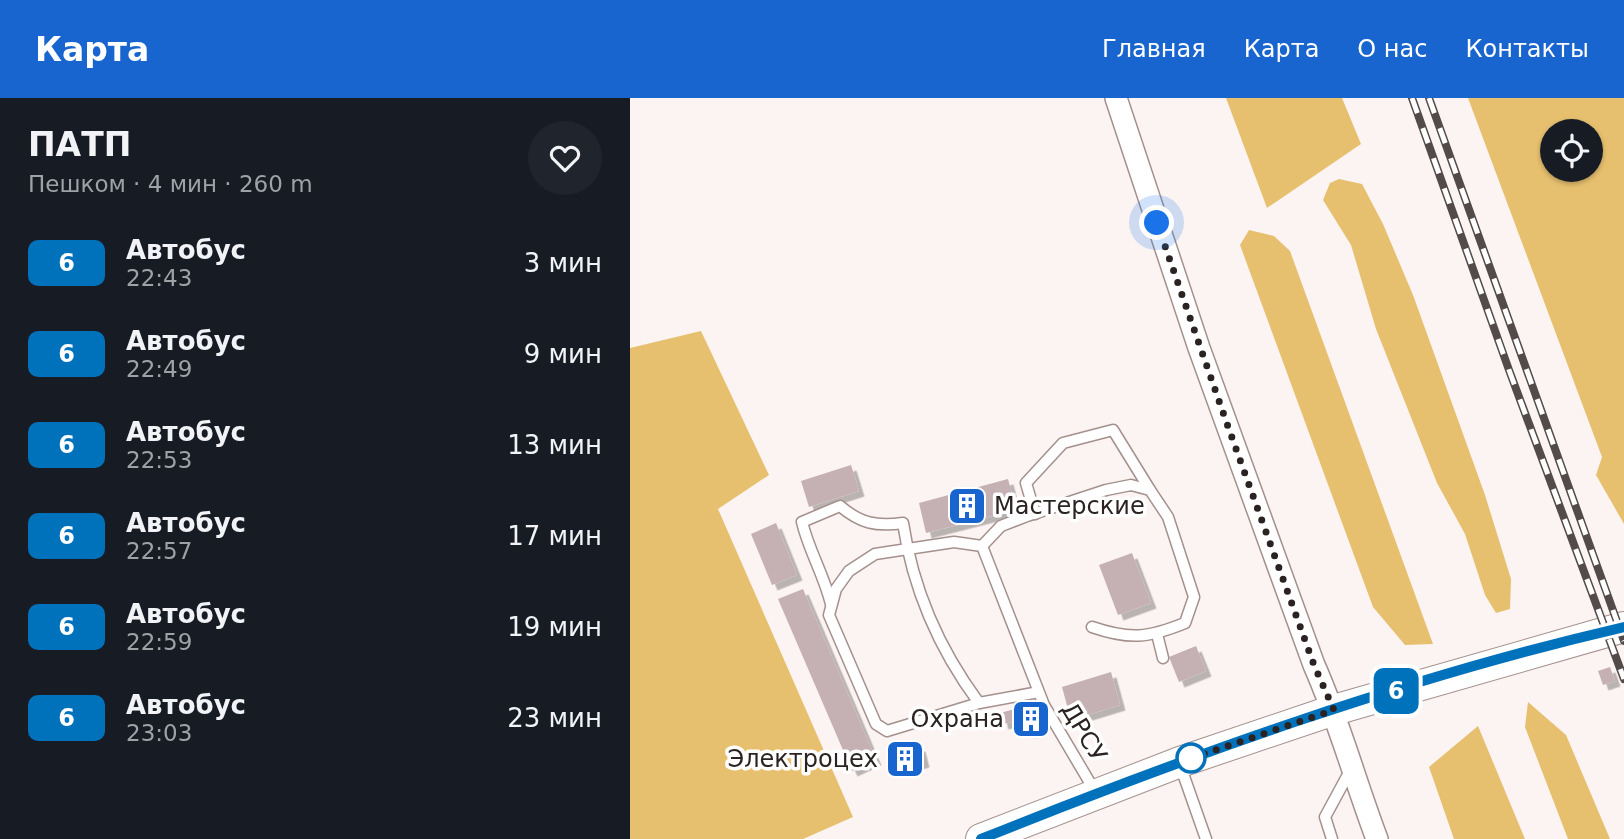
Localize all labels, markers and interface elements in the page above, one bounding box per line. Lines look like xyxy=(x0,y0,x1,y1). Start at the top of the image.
text: Карта xyxy=(35,30,149,69)
text: Главная xyxy=(1102,35,1206,63)
text: Карта xyxy=(1244,35,1319,63)
text: О нас xyxy=(1357,35,1427,63)
text: Контакты xyxy=(1465,35,1589,63)
map controls xyxy=(1540,119,1603,182)
button: locate xyxy=(1540,119,1603,182)
button: heart xyxy=(528,121,602,195)
text: ПАТП xyxy=(28,125,131,164)
text: Пешком · 4 мин · 260 m xyxy=(28,171,313,197)
your location xyxy=(1139,205,1174,240)
text: Автобус xyxy=(126,235,246,265)
text: 3 мин xyxy=(524,248,602,278)
text: 6 xyxy=(58,249,75,277)
text: 22:43 xyxy=(126,265,192,291)
text: Автобус xyxy=(126,326,246,356)
text: 9 мин xyxy=(524,339,602,369)
text: 6 xyxy=(58,340,75,368)
text: 22:49 xyxy=(126,356,192,382)
text: Автобус xyxy=(126,417,246,447)
text: 13 мин xyxy=(507,430,602,460)
text: 6 xyxy=(58,431,75,459)
text: 22:53 xyxy=(126,447,192,473)
building icon: Мастерские xyxy=(946,485,988,527)
place label: Мастерские xyxy=(994,492,1145,520)
text: Автобус xyxy=(126,508,246,538)
text: 17 мин xyxy=(507,521,602,551)
text: 6 xyxy=(58,522,75,550)
text: 22:57 xyxy=(126,538,192,564)
text: Автобус xyxy=(126,599,246,629)
text: 19 мин xyxy=(507,612,602,642)
text: 6 xyxy=(58,613,75,641)
text: 22:59 xyxy=(126,629,192,655)
line badge: 6 xyxy=(1373,668,1419,714)
text: 6 xyxy=(1388,677,1404,705)
text: Автобус xyxy=(126,690,246,720)
street label: ДРСУ xyxy=(1055,697,1113,767)
building icon: Охрана xyxy=(1010,698,1052,740)
text: 23 мин xyxy=(507,703,602,733)
text: 6 xyxy=(58,704,75,732)
place label: Охрана xyxy=(911,705,1004,733)
text: 23:03 xyxy=(126,720,192,746)
building icon: Электроцех xyxy=(884,738,926,780)
unlabelled marker xyxy=(1176,743,1206,773)
place label: Электроцех xyxy=(727,745,878,773)

